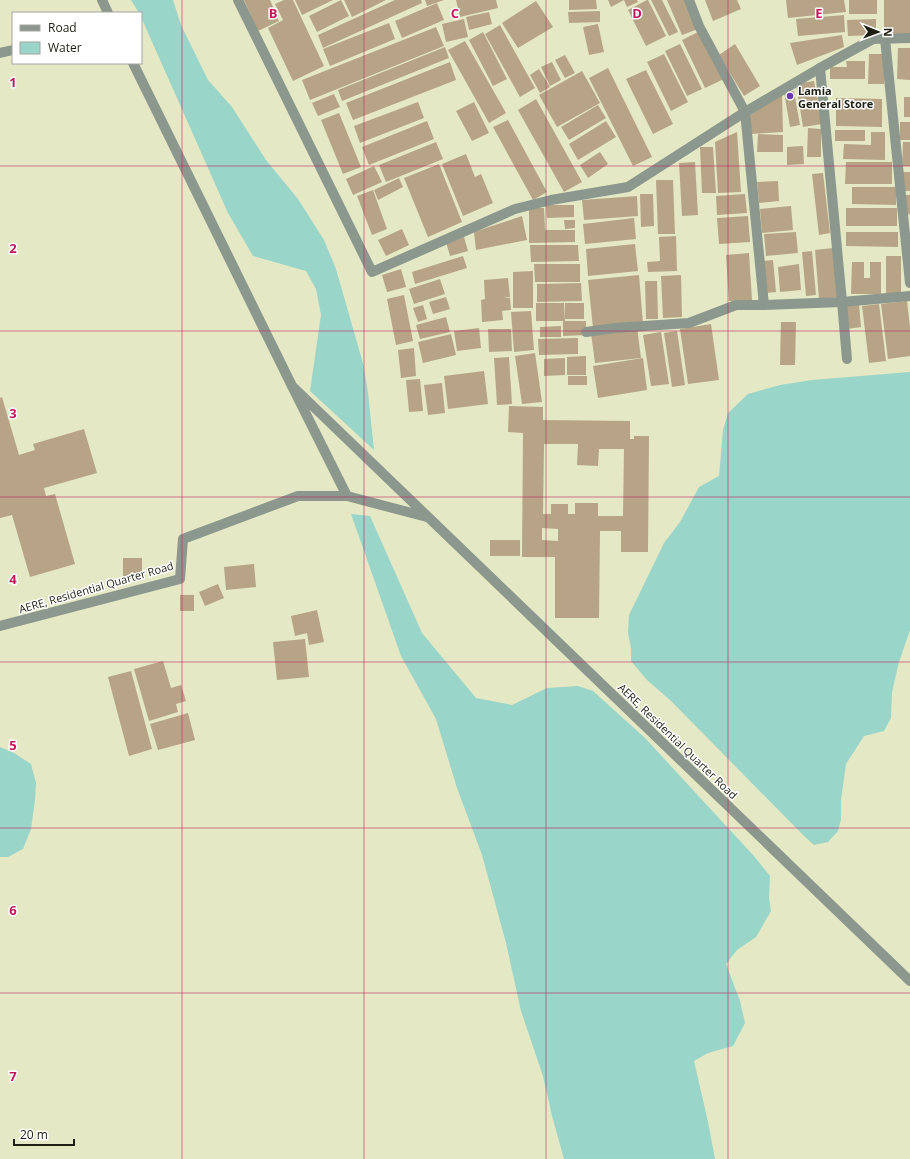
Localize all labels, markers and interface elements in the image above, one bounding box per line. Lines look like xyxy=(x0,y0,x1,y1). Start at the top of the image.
text: B xyxy=(269,4,278,22)
text: C xyxy=(451,4,459,22)
text: D xyxy=(632,4,642,22)
text: E xyxy=(815,4,823,22)
legend xyxy=(12,12,142,64)
north arrow xyxy=(858,12,898,52)
text: Road xyxy=(48,19,77,36)
text: N xyxy=(881,28,896,37)
text: Water xyxy=(48,39,82,56)
text: 1 xyxy=(9,73,17,91)
place label: Lamia General Store xyxy=(798,83,874,111)
marker: Lamia General Store xyxy=(785,91,795,101)
text: 2 xyxy=(9,239,17,257)
text: 3 xyxy=(9,404,17,422)
street label: AERE, Residential Quarter Road xyxy=(17,558,175,616)
text: 4 xyxy=(9,570,17,588)
street label: AERE, Residential Quarter Road xyxy=(615,680,741,802)
text: 5 xyxy=(9,736,17,754)
text: 6 xyxy=(9,901,17,919)
text: 7 xyxy=(9,1067,17,1085)
scale bar xyxy=(14,1121,74,1147)
text: 20 m xyxy=(20,1126,48,1143)

